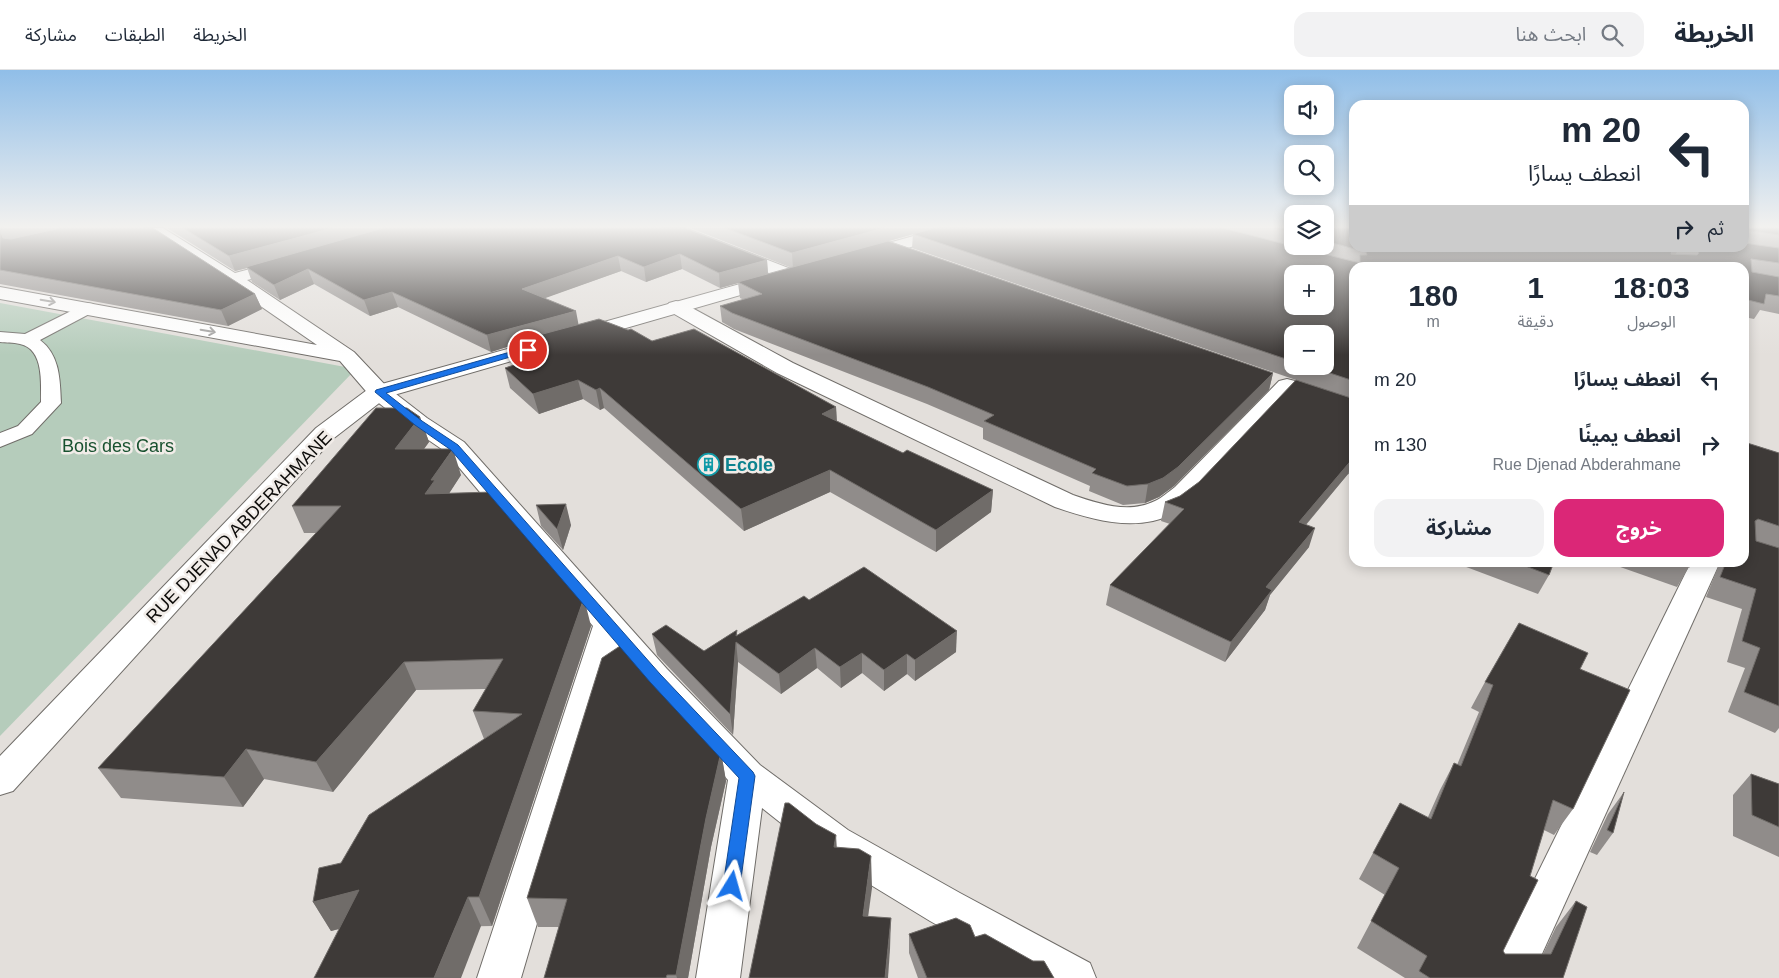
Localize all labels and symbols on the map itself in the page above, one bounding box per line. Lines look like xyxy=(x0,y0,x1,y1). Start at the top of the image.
one-way arrow xyxy=(40,297,56,307)
one-way arrow xyxy=(199,326,215,336)
pin xyxy=(507,329,549,371)
street label: RUE DJENAD ABDERAHMANE xyxy=(142,427,336,627)
park label: Bois des Cars xyxy=(62,436,174,456)
building icon: Ecole xyxy=(697,453,721,477)
place label: Ecole xyxy=(725,455,773,475)
position arrow xyxy=(705,859,757,911)

